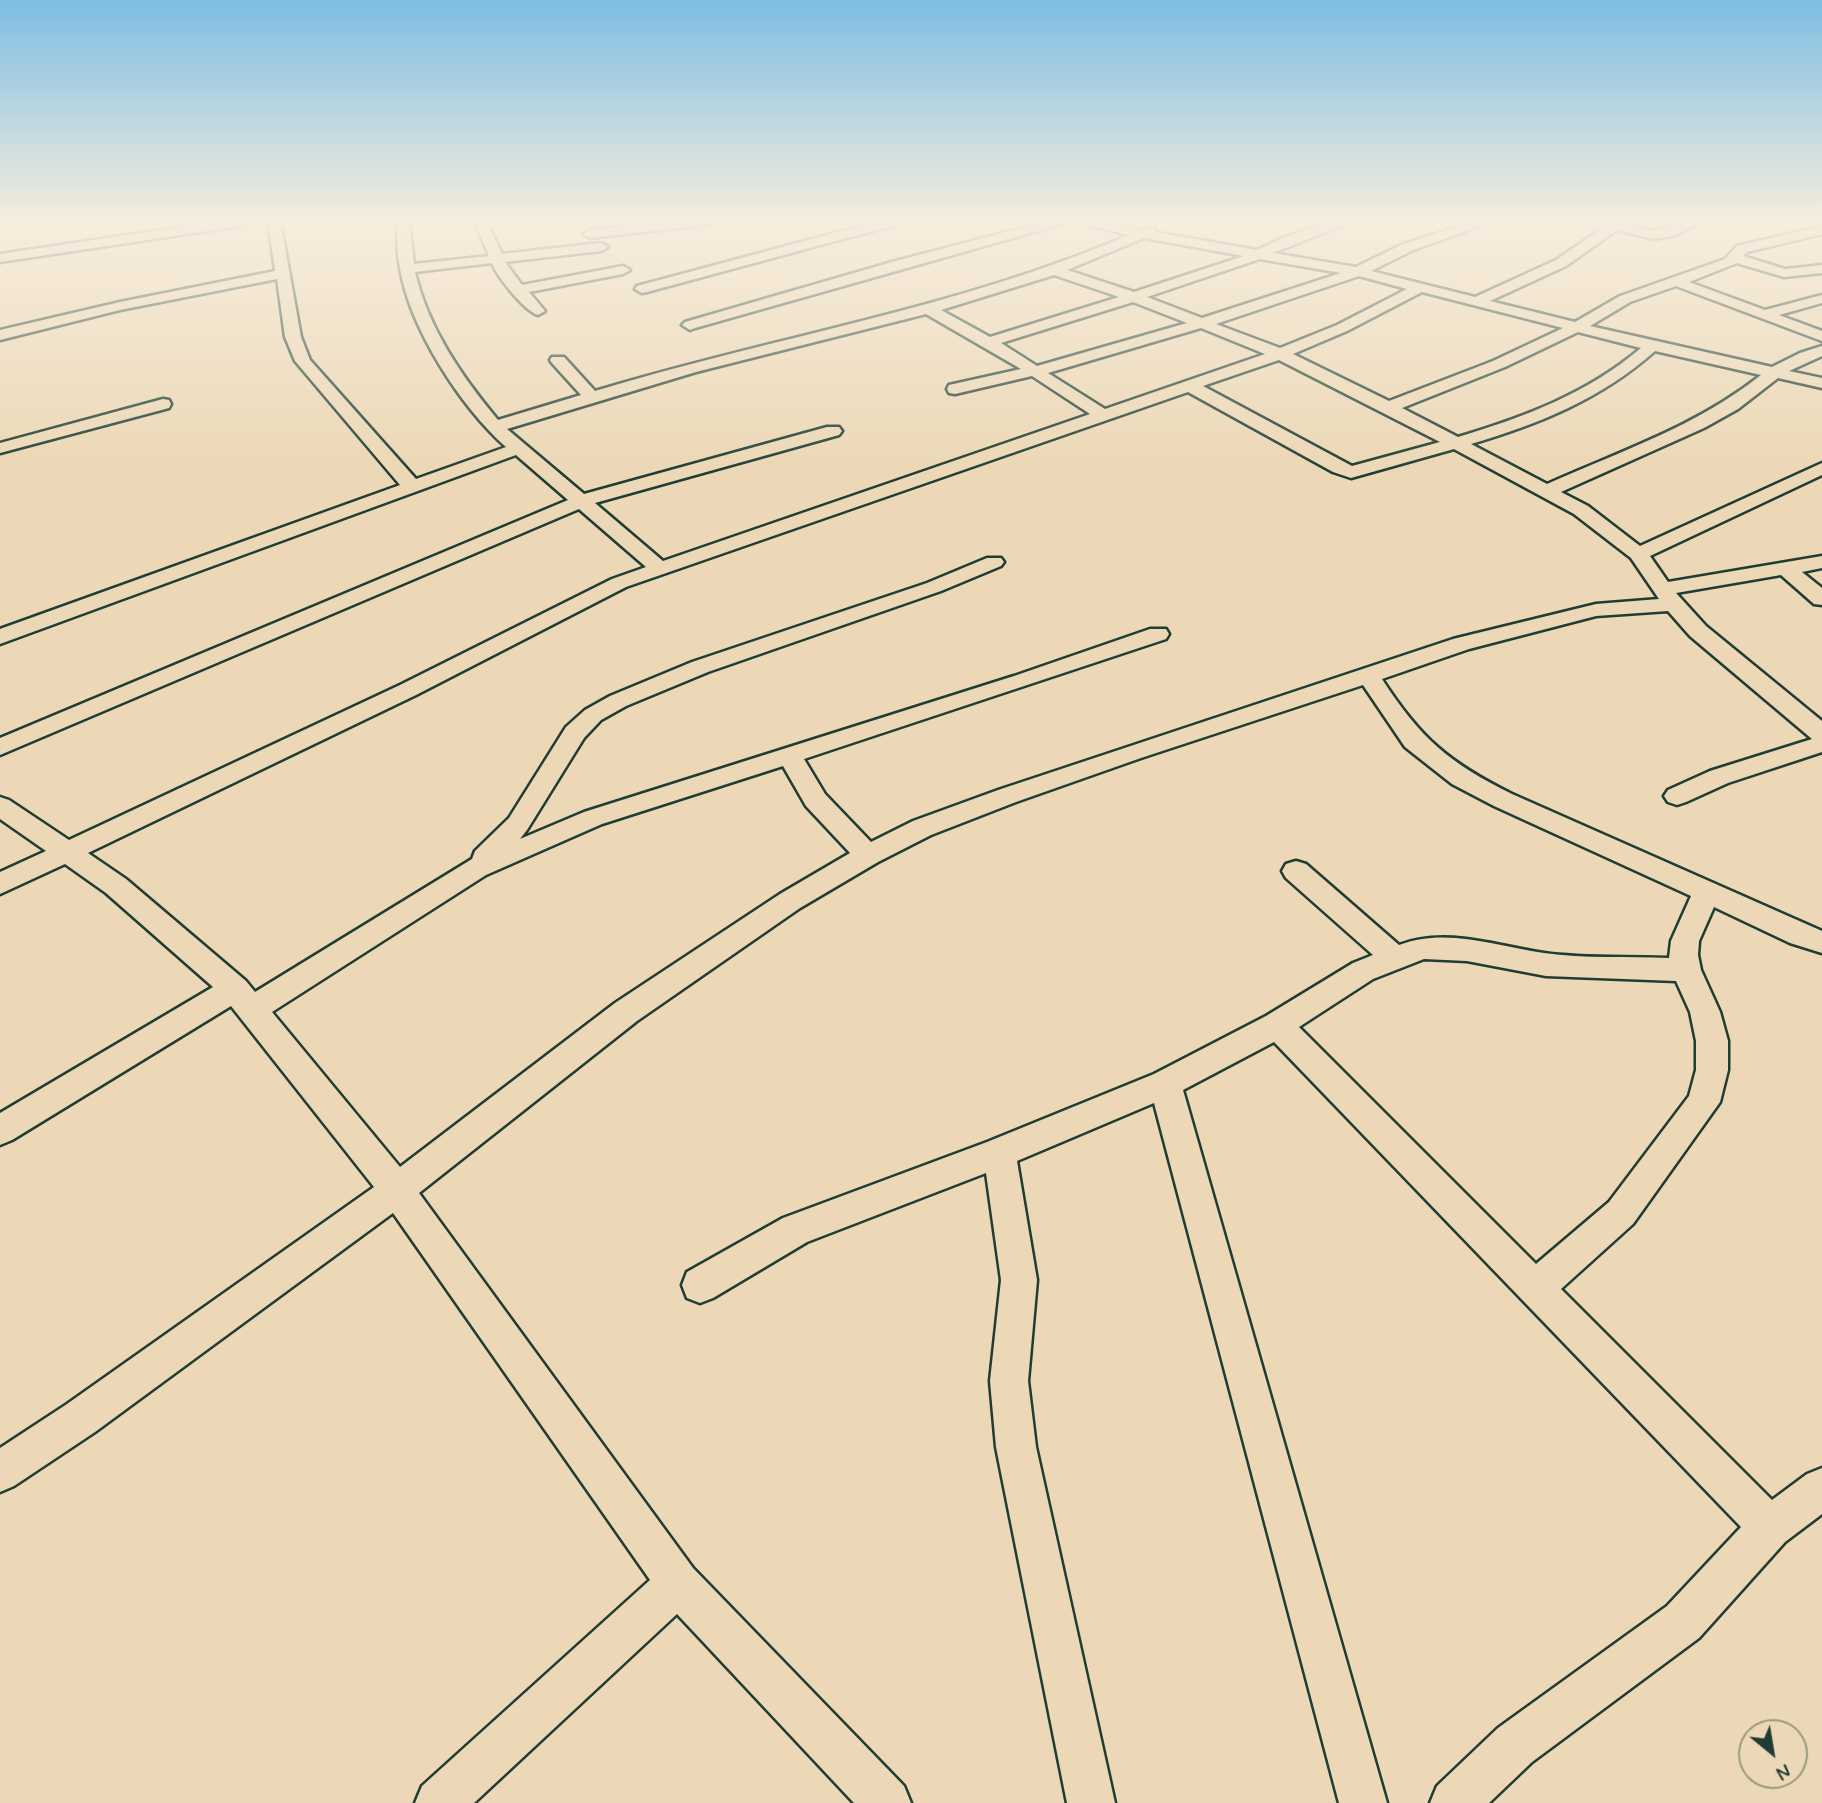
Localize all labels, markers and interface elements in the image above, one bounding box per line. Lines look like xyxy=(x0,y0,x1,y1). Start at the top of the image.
north arrow xyxy=(1738,1719,1808,1789)
text: N xyxy=(1771,1757,1794,1785)

